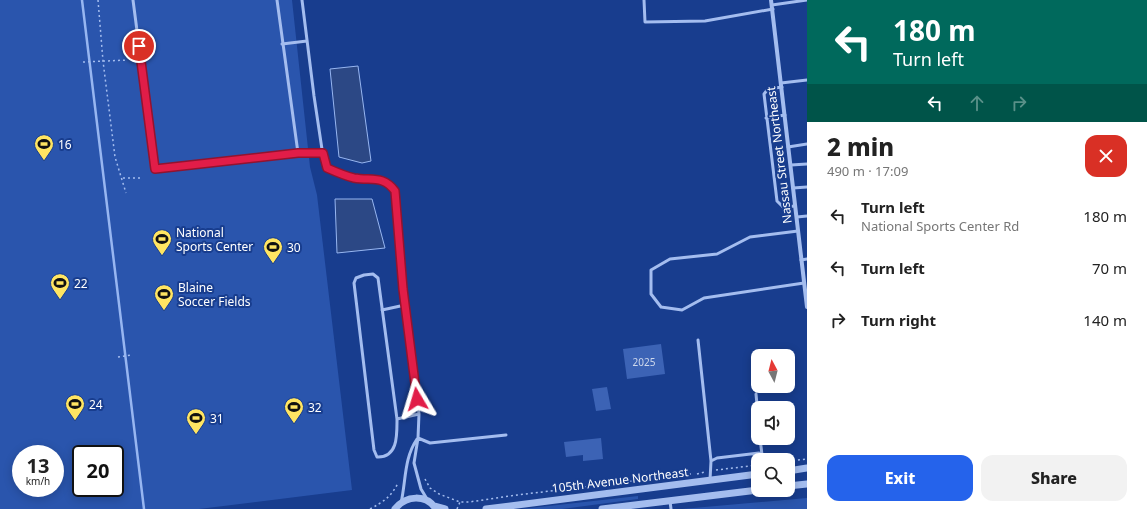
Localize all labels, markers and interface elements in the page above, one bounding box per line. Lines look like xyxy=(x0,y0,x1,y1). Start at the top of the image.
text: 180 m xyxy=(893,11,976,49)
icon: left xyxy=(827,16,879,68)
pin xyxy=(122,29,156,63)
icon: arrive xyxy=(128,35,150,57)
text: Turn left xyxy=(893,47,964,71)
street label: Nassau Street Northeast xyxy=(762,85,796,224)
icon: left xyxy=(924,92,946,114)
icon: ahead xyxy=(966,92,988,114)
icon: right xyxy=(1008,92,1030,114)
text: 2 min xyxy=(827,130,894,163)
sports icon: 16 xyxy=(33,133,55,161)
button: close xyxy=(1085,135,1127,177)
place label: 16 xyxy=(58,136,72,153)
text: 490 m · 17:09 xyxy=(827,162,908,180)
text: Turn left xyxy=(861,197,925,217)
icon: left xyxy=(827,205,849,227)
text: 180 m xyxy=(1083,206,1127,226)
text: National Sports Center Rd xyxy=(861,217,1019,235)
place label: National Sports Center xyxy=(176,224,253,255)
sports icon: National Sports Center xyxy=(151,228,173,256)
sports icon: 30 xyxy=(262,236,284,264)
place label: 30 xyxy=(287,239,301,256)
icon: left xyxy=(827,257,849,279)
text: Turn left xyxy=(861,258,925,278)
text: 70 m xyxy=(1092,258,1127,278)
sports icon: 22 xyxy=(49,272,71,300)
place label: 22 xyxy=(74,275,88,292)
place label: Blaine Soccer Fields xyxy=(178,279,251,310)
sports icon: Blaine Soccer Fields xyxy=(153,283,175,311)
icon: right xyxy=(827,309,849,331)
text: Turn right xyxy=(861,310,936,330)
text: 140 m xyxy=(1083,310,1127,330)
north arrow xyxy=(751,349,795,393)
map controls xyxy=(751,349,795,497)
house number: 2025 xyxy=(633,355,656,369)
position arrow xyxy=(396,378,438,420)
sports icon: 24 xyxy=(64,393,86,421)
place label: 24 xyxy=(89,396,103,413)
sports icon: 32 xyxy=(283,396,305,424)
place label: 32 xyxy=(308,399,322,416)
button: sound xyxy=(751,401,795,445)
sports icon: 31 xyxy=(185,407,207,435)
place label: 31 xyxy=(210,410,224,427)
speed limit sign: 20 xyxy=(72,445,124,497)
text: 13 xyxy=(27,452,49,479)
button: search xyxy=(751,453,795,497)
button: Exit xyxy=(827,455,973,501)
button: Share xyxy=(981,455,1127,501)
street label: 105th Avenue Northeast xyxy=(551,463,690,497)
text: km/h xyxy=(26,474,50,488)

